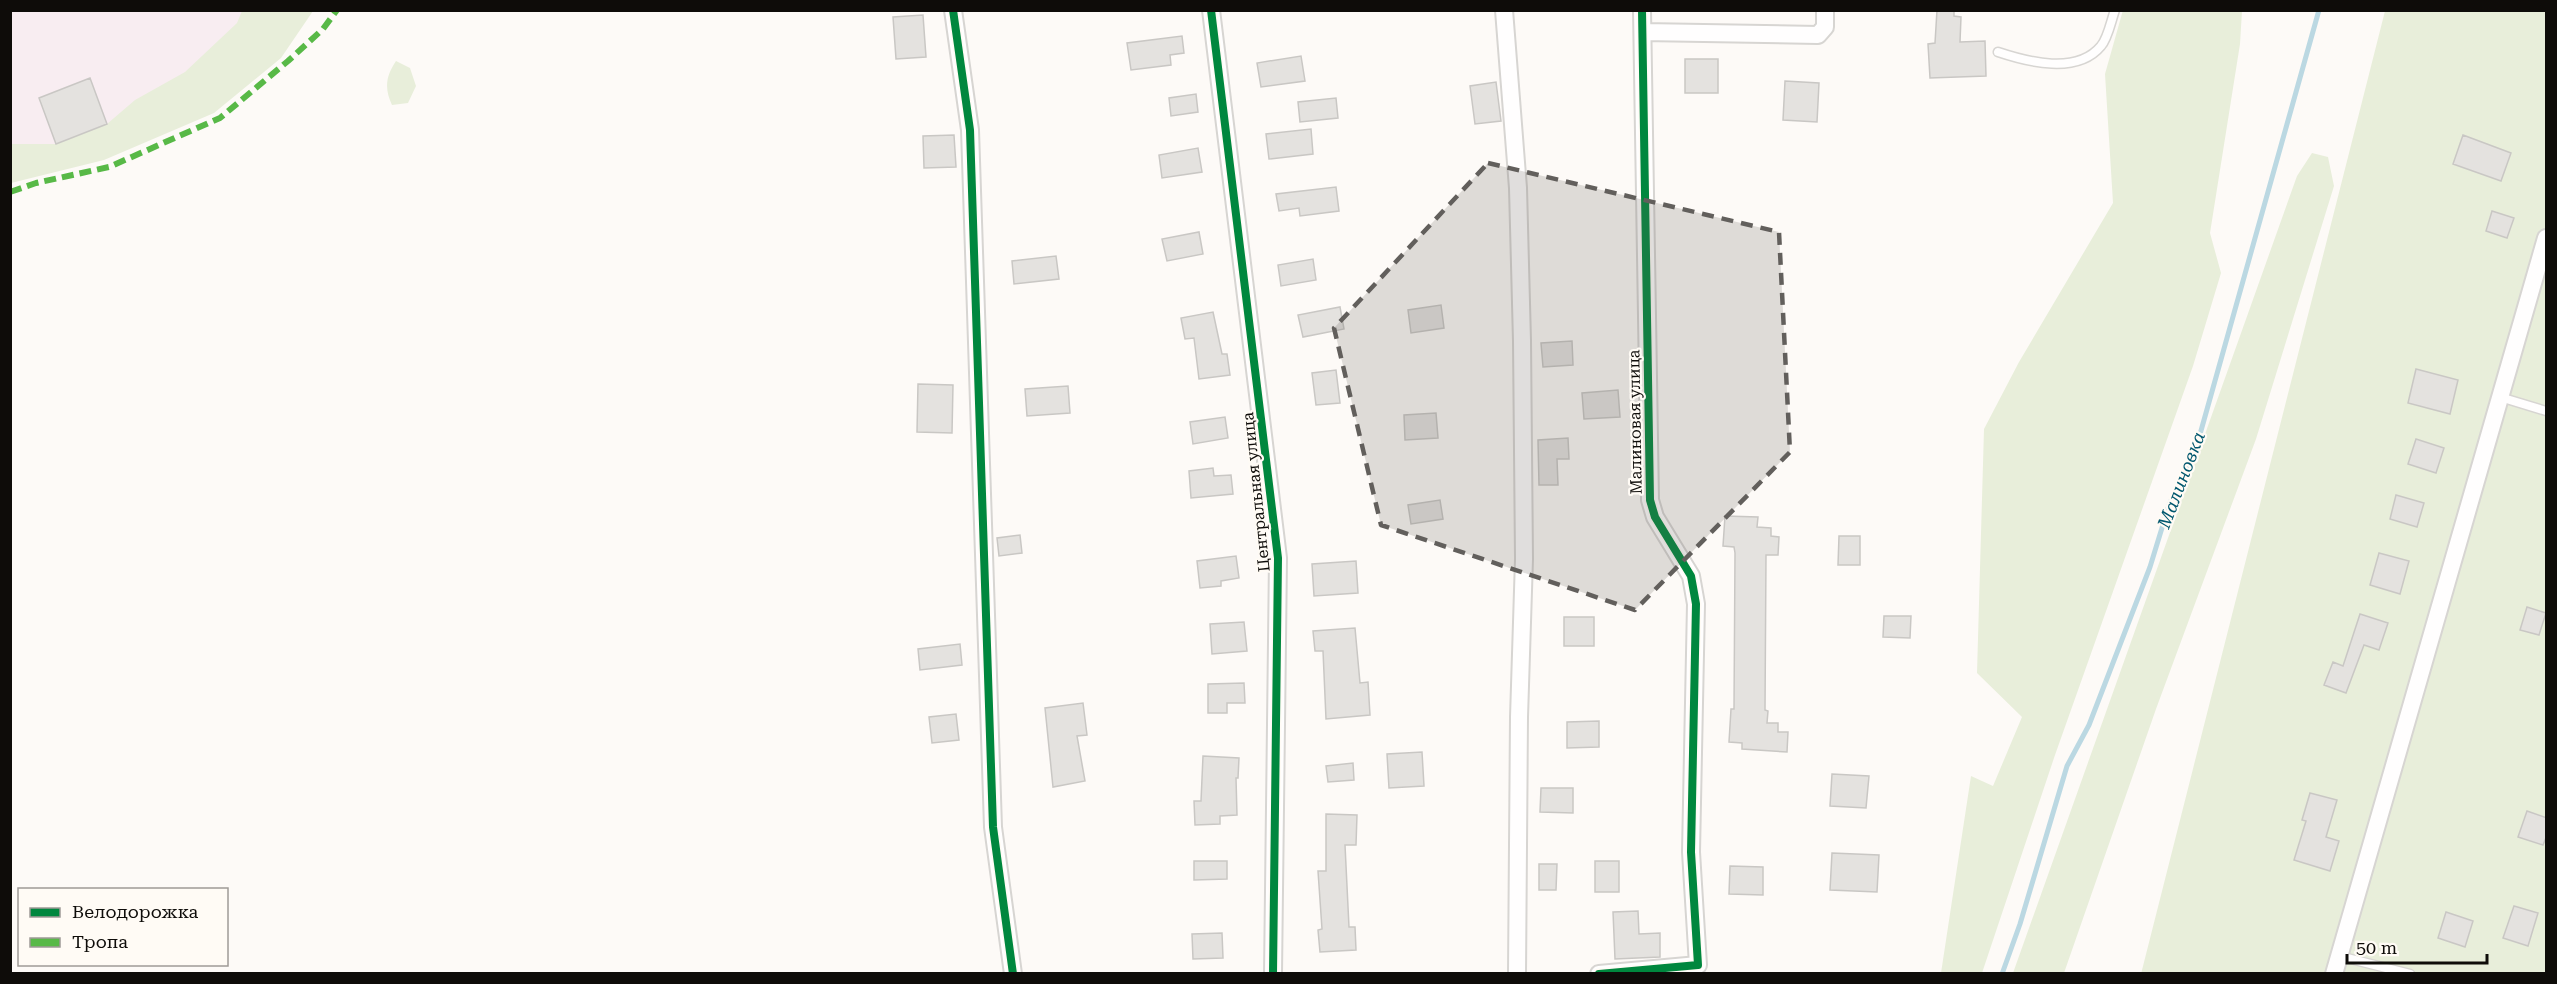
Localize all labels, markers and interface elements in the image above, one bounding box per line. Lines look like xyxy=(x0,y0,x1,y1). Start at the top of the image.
street label: Малиновая улица xyxy=(1624,349,1646,495)
street label: Центральная улица xyxy=(1238,411,1274,573)
water label: Малиновка xyxy=(2153,429,2209,532)
legend xyxy=(18,888,228,966)
text: Велодорожка xyxy=(72,901,198,922)
scale bar xyxy=(2347,927,2486,965)
text: Тропа xyxy=(72,931,128,952)
text: 50 m xyxy=(2356,937,2397,958)

